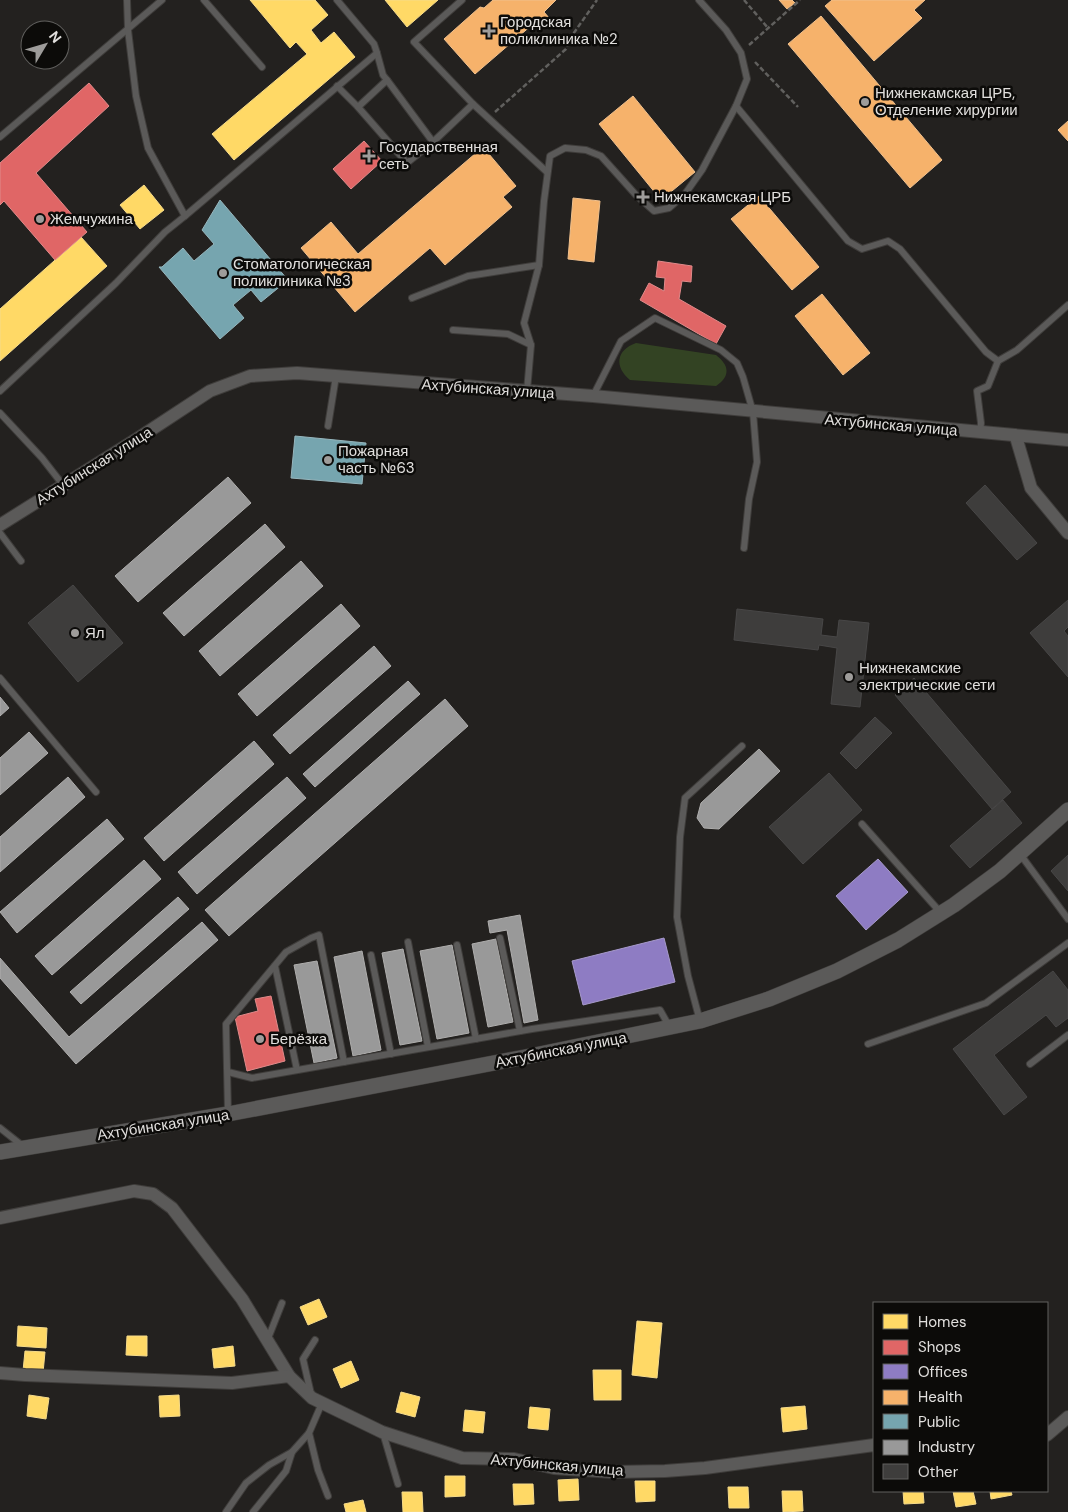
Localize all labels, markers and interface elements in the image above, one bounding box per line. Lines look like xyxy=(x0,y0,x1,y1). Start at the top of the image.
place label: Городская поликлиника №2 xyxy=(500,12,618,49)
north arrow xyxy=(20,20,70,70)
marker: Городская поликлиника №2 xyxy=(482,24,496,38)
text: N xyxy=(45,27,65,47)
place label: Нижнекамская ЦРБ, Отделение хирургии xyxy=(875,83,1018,120)
marker: Нижнекамская ЦРБ, Отделение хирургии xyxy=(859,96,871,108)
place label: Государственная сеть xyxy=(379,137,498,174)
marker: Государственная сеть xyxy=(363,150,375,162)
place label: Нижнекамская ЦРБ xyxy=(654,187,791,207)
marker: Нижнекамская ЦРБ xyxy=(636,190,650,204)
place label: Жемчужина xyxy=(50,209,134,229)
marker: Жемчужина xyxy=(34,213,46,225)
place label: Стоматологическая поликлиника №3 xyxy=(233,254,370,291)
marker: Стоматологическая поликлиника №3 xyxy=(217,267,229,279)
street label: Ахтубинская улица xyxy=(421,374,556,404)
street label: Ахтубинская улица xyxy=(824,409,959,441)
street label: Ахтубинская улица xyxy=(32,422,156,510)
place label: Пожарная часть №63 xyxy=(338,441,415,478)
marker: Пожарная часть №63 xyxy=(322,454,334,466)
place label: Ял xyxy=(85,623,105,643)
marker: Ял xyxy=(69,627,81,639)
place label: Нижнекамские электрические сети xyxy=(859,658,995,695)
marker: Нижнекамские электрические сети xyxy=(843,671,855,683)
street label: Ахтубинская улица xyxy=(494,1027,629,1073)
place label: Берёзка xyxy=(270,1029,328,1049)
marker: Берёзка xyxy=(254,1033,266,1045)
street label: Ахтубинская улица xyxy=(96,1105,231,1145)
legend xyxy=(873,1302,1048,1492)
text: Homes xyxy=(918,1312,967,1332)
text: Shops xyxy=(918,1337,961,1357)
text: Offices xyxy=(918,1362,968,1382)
text: Health xyxy=(918,1387,963,1407)
text: Public xyxy=(918,1412,960,1432)
text: Industry xyxy=(918,1437,976,1457)
street label: Ахтубинская улица xyxy=(490,1449,625,1481)
text: Other xyxy=(918,1462,959,1482)

